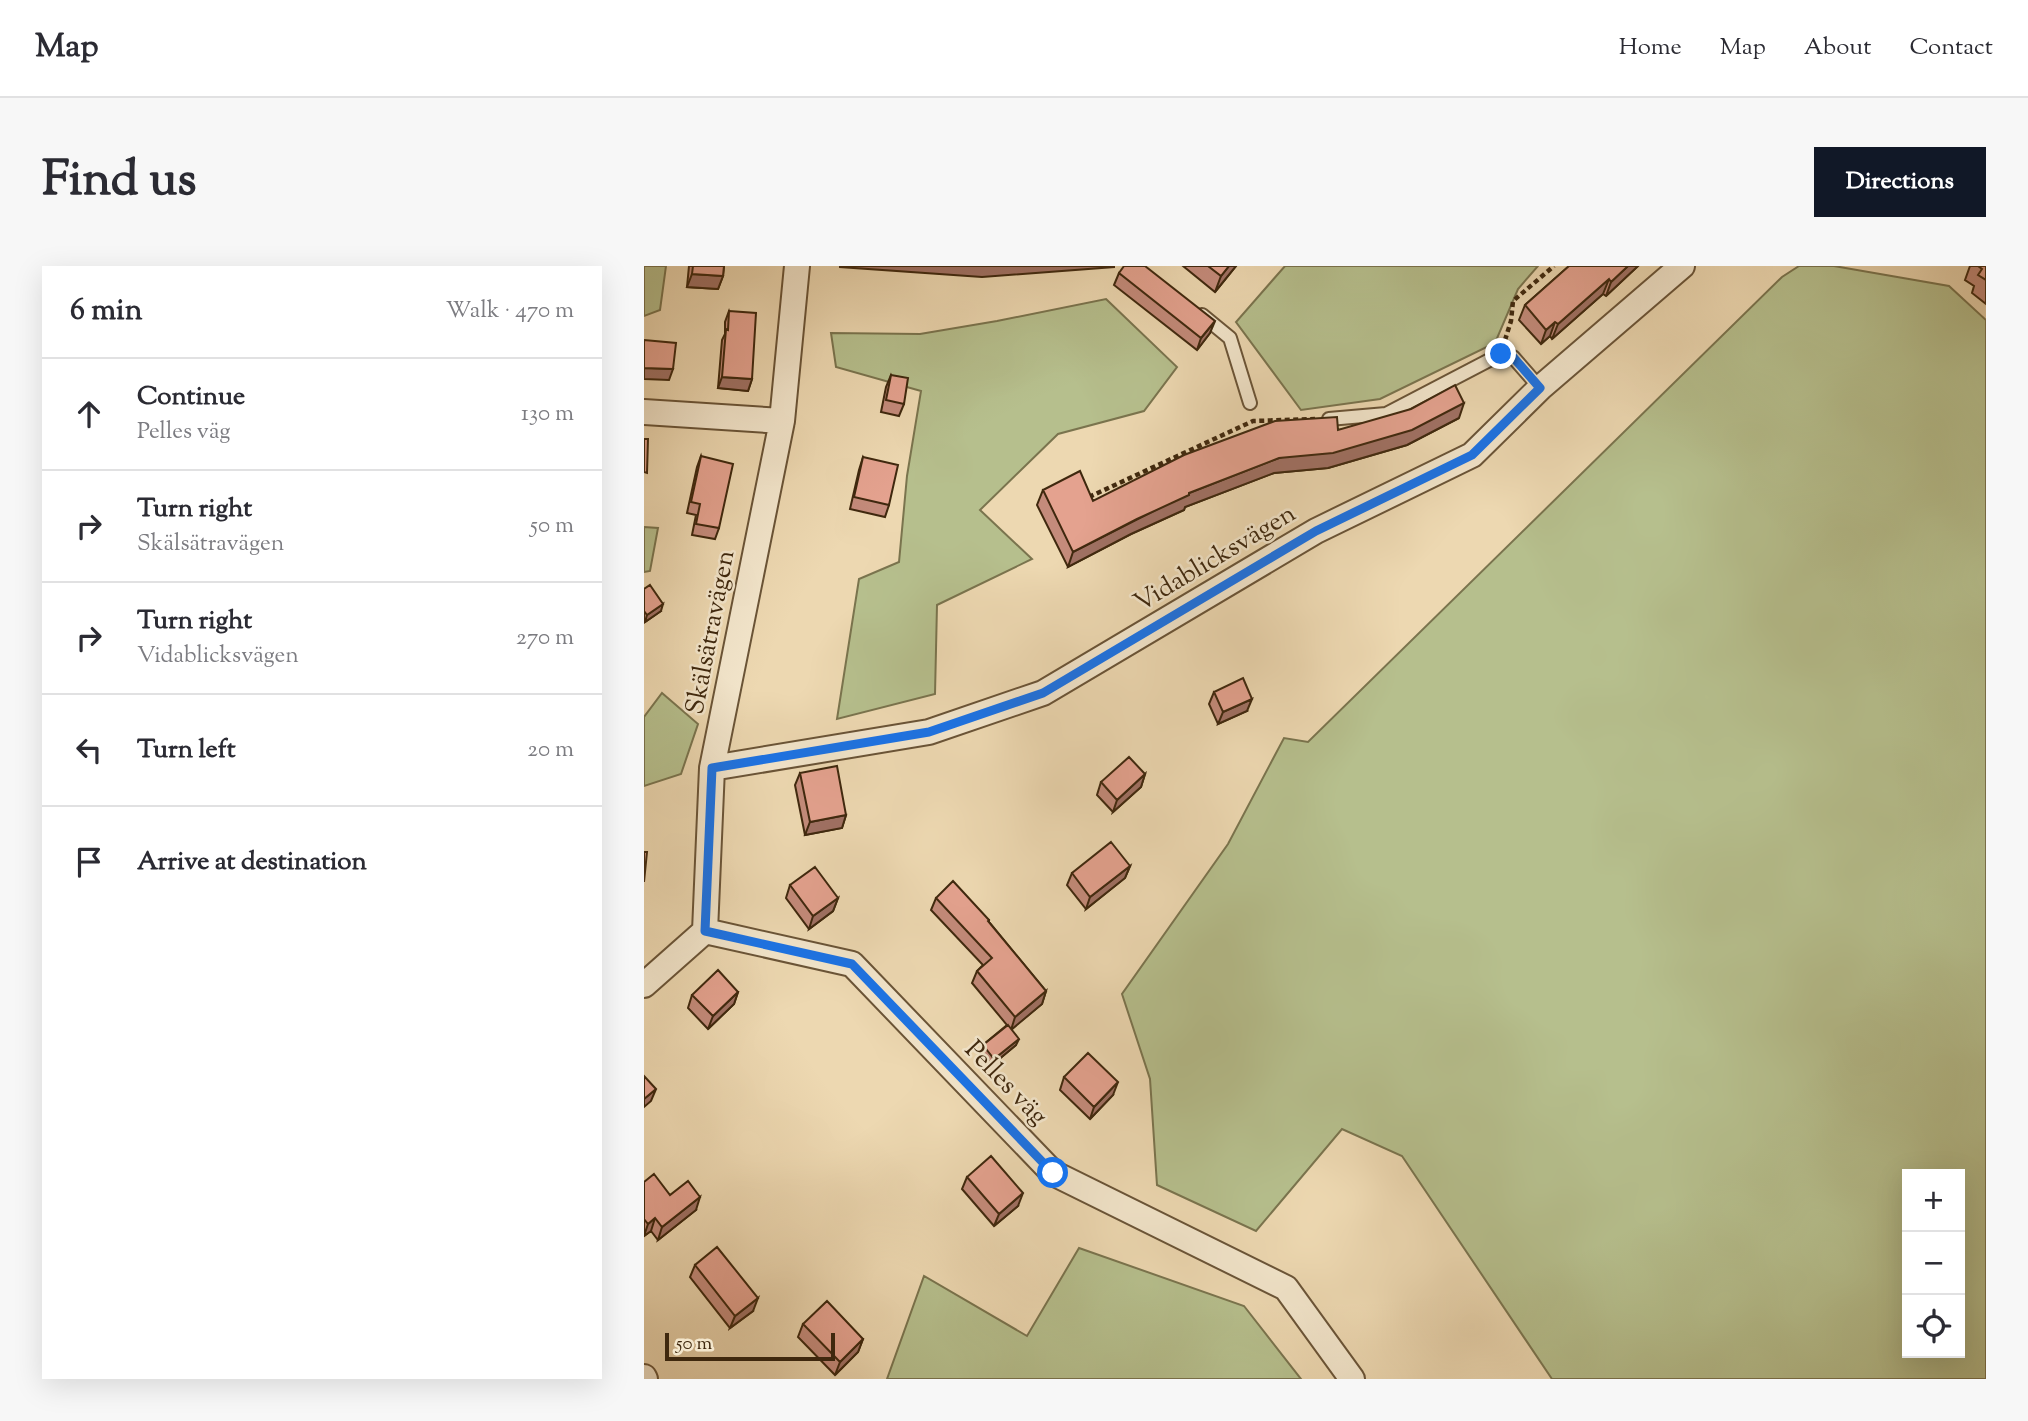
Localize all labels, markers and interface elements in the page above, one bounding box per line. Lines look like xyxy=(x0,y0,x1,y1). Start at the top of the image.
text: Map xyxy=(35,24,99,72)
text: Home xyxy=(1619,31,1682,65)
text: Map xyxy=(1720,31,1766,65)
text: About xyxy=(1804,31,1871,65)
text: Contact xyxy=(1909,31,1993,65)
text: Find us xyxy=(42,147,196,217)
button: Directions xyxy=(1814,147,1986,217)
text: 6 min xyxy=(70,290,142,333)
text: Walk · 470 m xyxy=(446,295,574,328)
route end xyxy=(1485,338,1516,369)
text: Continue xyxy=(137,379,245,416)
icon: ahead xyxy=(70,395,108,433)
text: 130 m xyxy=(521,398,574,431)
text: Pelles väg xyxy=(137,416,230,449)
text: Turn right xyxy=(137,491,252,528)
street label: Vidablicksvägen xyxy=(1127,496,1303,622)
icon: right xyxy=(70,507,108,545)
text: 50 m xyxy=(530,510,574,543)
text: Skälsätravägen xyxy=(137,528,284,561)
street label: Skälsätravägen xyxy=(677,547,746,718)
text: Turn right xyxy=(137,603,252,640)
icon: right xyxy=(70,619,108,657)
text: 270 m xyxy=(516,622,574,655)
text: Vidablicksvägen xyxy=(137,640,299,673)
icon: left xyxy=(70,731,108,769)
text: Turn left xyxy=(137,732,236,769)
text: 20 m xyxy=(527,734,574,767)
icon: arrive xyxy=(70,843,108,881)
text: Arrive at destination xyxy=(137,844,367,881)
street label: Pelles väg xyxy=(955,1033,1055,1135)
route start xyxy=(1037,1157,1068,1188)
map controls xyxy=(1902,1169,1965,1358)
button: + xyxy=(1902,1169,1965,1232)
button: − xyxy=(1902,1232,1965,1295)
button: locate xyxy=(1902,1295,1965,1358)
scale bar xyxy=(665,1330,835,1362)
text: 50 m xyxy=(676,1331,712,1358)

